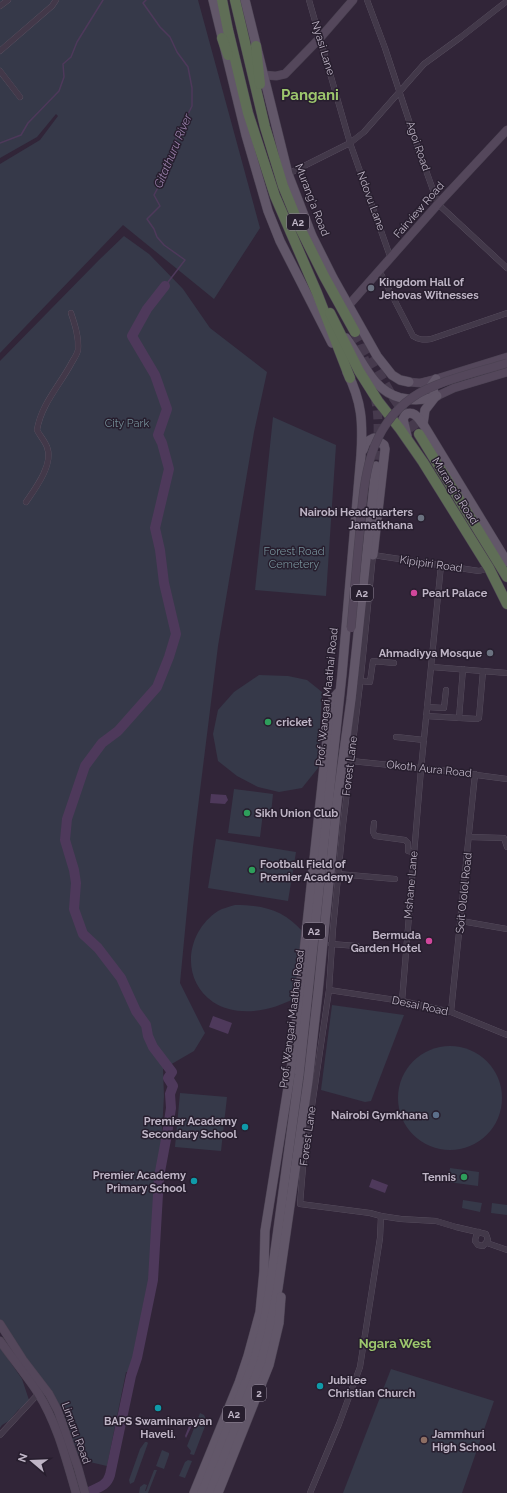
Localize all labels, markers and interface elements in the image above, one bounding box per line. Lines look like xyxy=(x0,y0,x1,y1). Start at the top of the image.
street label: Nyasi Lane xyxy=(309,19,338,77)
district label: Pangani xyxy=(281,86,339,104)
water label: Gitathuru River xyxy=(151,111,195,190)
street label: Agoi Road xyxy=(403,119,433,173)
street label: Murang'a Road xyxy=(292,162,332,238)
street label: Ndovu Lane xyxy=(354,170,388,233)
street label: Fairview Road xyxy=(391,179,447,241)
road number: A2 xyxy=(287,214,309,230)
place label: Kingdom Hall of Jehovas Witnesses xyxy=(379,276,479,302)
marker: Kingdom Hall of Jehovas Witnesses xyxy=(366,283,376,293)
park label: City Park xyxy=(105,417,149,430)
street label: Murang'a Road xyxy=(429,455,481,527)
place label: Nairobi Headquarters Jamatkhana xyxy=(299,506,414,532)
marker: Nairobi Headquarters Jamatkhana xyxy=(416,513,426,523)
park label: Forest Road Cemetery xyxy=(264,545,325,571)
street label: Kipipiri Road xyxy=(399,553,463,575)
road number: A2 xyxy=(351,585,373,601)
place label: Pearl Palace xyxy=(422,587,488,600)
marker: Pearl Palace xyxy=(409,588,419,598)
street label: Prof. Wangari Maathai Road xyxy=(313,627,341,767)
place label: Ahmadiyya Mosque xyxy=(379,647,482,660)
marker: Ahmadiyya Mosque xyxy=(485,648,495,658)
place label: cricket xyxy=(276,716,313,729)
marker: cricket xyxy=(263,717,273,727)
street label: Forest Lane xyxy=(340,735,360,797)
street label: Okoth Aura Road xyxy=(386,758,472,780)
place label: Sikh Union Club xyxy=(255,807,338,820)
marker: Sikh Union Club xyxy=(242,808,252,818)
street label: Mshane Lane xyxy=(402,850,420,920)
street label: Soit Ololol Road xyxy=(453,852,475,934)
place label: Football Field of Premier Academy xyxy=(260,858,353,884)
marker: Football Field of Premier Academy xyxy=(247,865,257,875)
road number: A2 xyxy=(303,923,325,939)
place label: Bermuda Garden Hotel xyxy=(351,929,421,955)
marker: Bermuda Garden Hotel xyxy=(424,936,434,946)
street label: Prof. Wangari Maathai Road xyxy=(277,949,307,1089)
street label: Desai Road xyxy=(391,994,449,1018)
street label: Forest Lane xyxy=(297,1105,319,1167)
place label: Nairobi Gymkhana xyxy=(331,1109,428,1122)
marker: Nairobi Gymkhana xyxy=(431,1110,441,1120)
place label: Premier Academy Secondary School xyxy=(142,1115,238,1141)
marker: Premier Academy Secondary School xyxy=(240,1122,250,1132)
place label: Premier Academy Primary School xyxy=(93,1169,186,1195)
place label: Tennis xyxy=(422,1171,457,1184)
marker: Tennis xyxy=(459,1172,469,1182)
marker: Premier Academy Primary School xyxy=(189,1176,199,1186)
district label: Ngara West xyxy=(359,1336,431,1351)
place label: Jubilee Christian Church xyxy=(328,1374,416,1400)
marker: Jubilee Christian Church xyxy=(315,1381,325,1391)
road number: 2 xyxy=(252,1385,266,1401)
street label: Limuru Road xyxy=(59,1400,93,1466)
marker: BAPS Swaminarayan Haveli. xyxy=(153,1403,163,1413)
road number: A2 xyxy=(223,1406,245,1422)
place label: BAPS Swaminarayan Haveli. xyxy=(104,1415,212,1441)
place label: Jammhuri High School xyxy=(432,1428,496,1454)
marker: Jammhuri High School xyxy=(419,1435,429,1445)
north arrow xyxy=(12,1441,52,1481)
text: N xyxy=(16,1452,31,1464)

